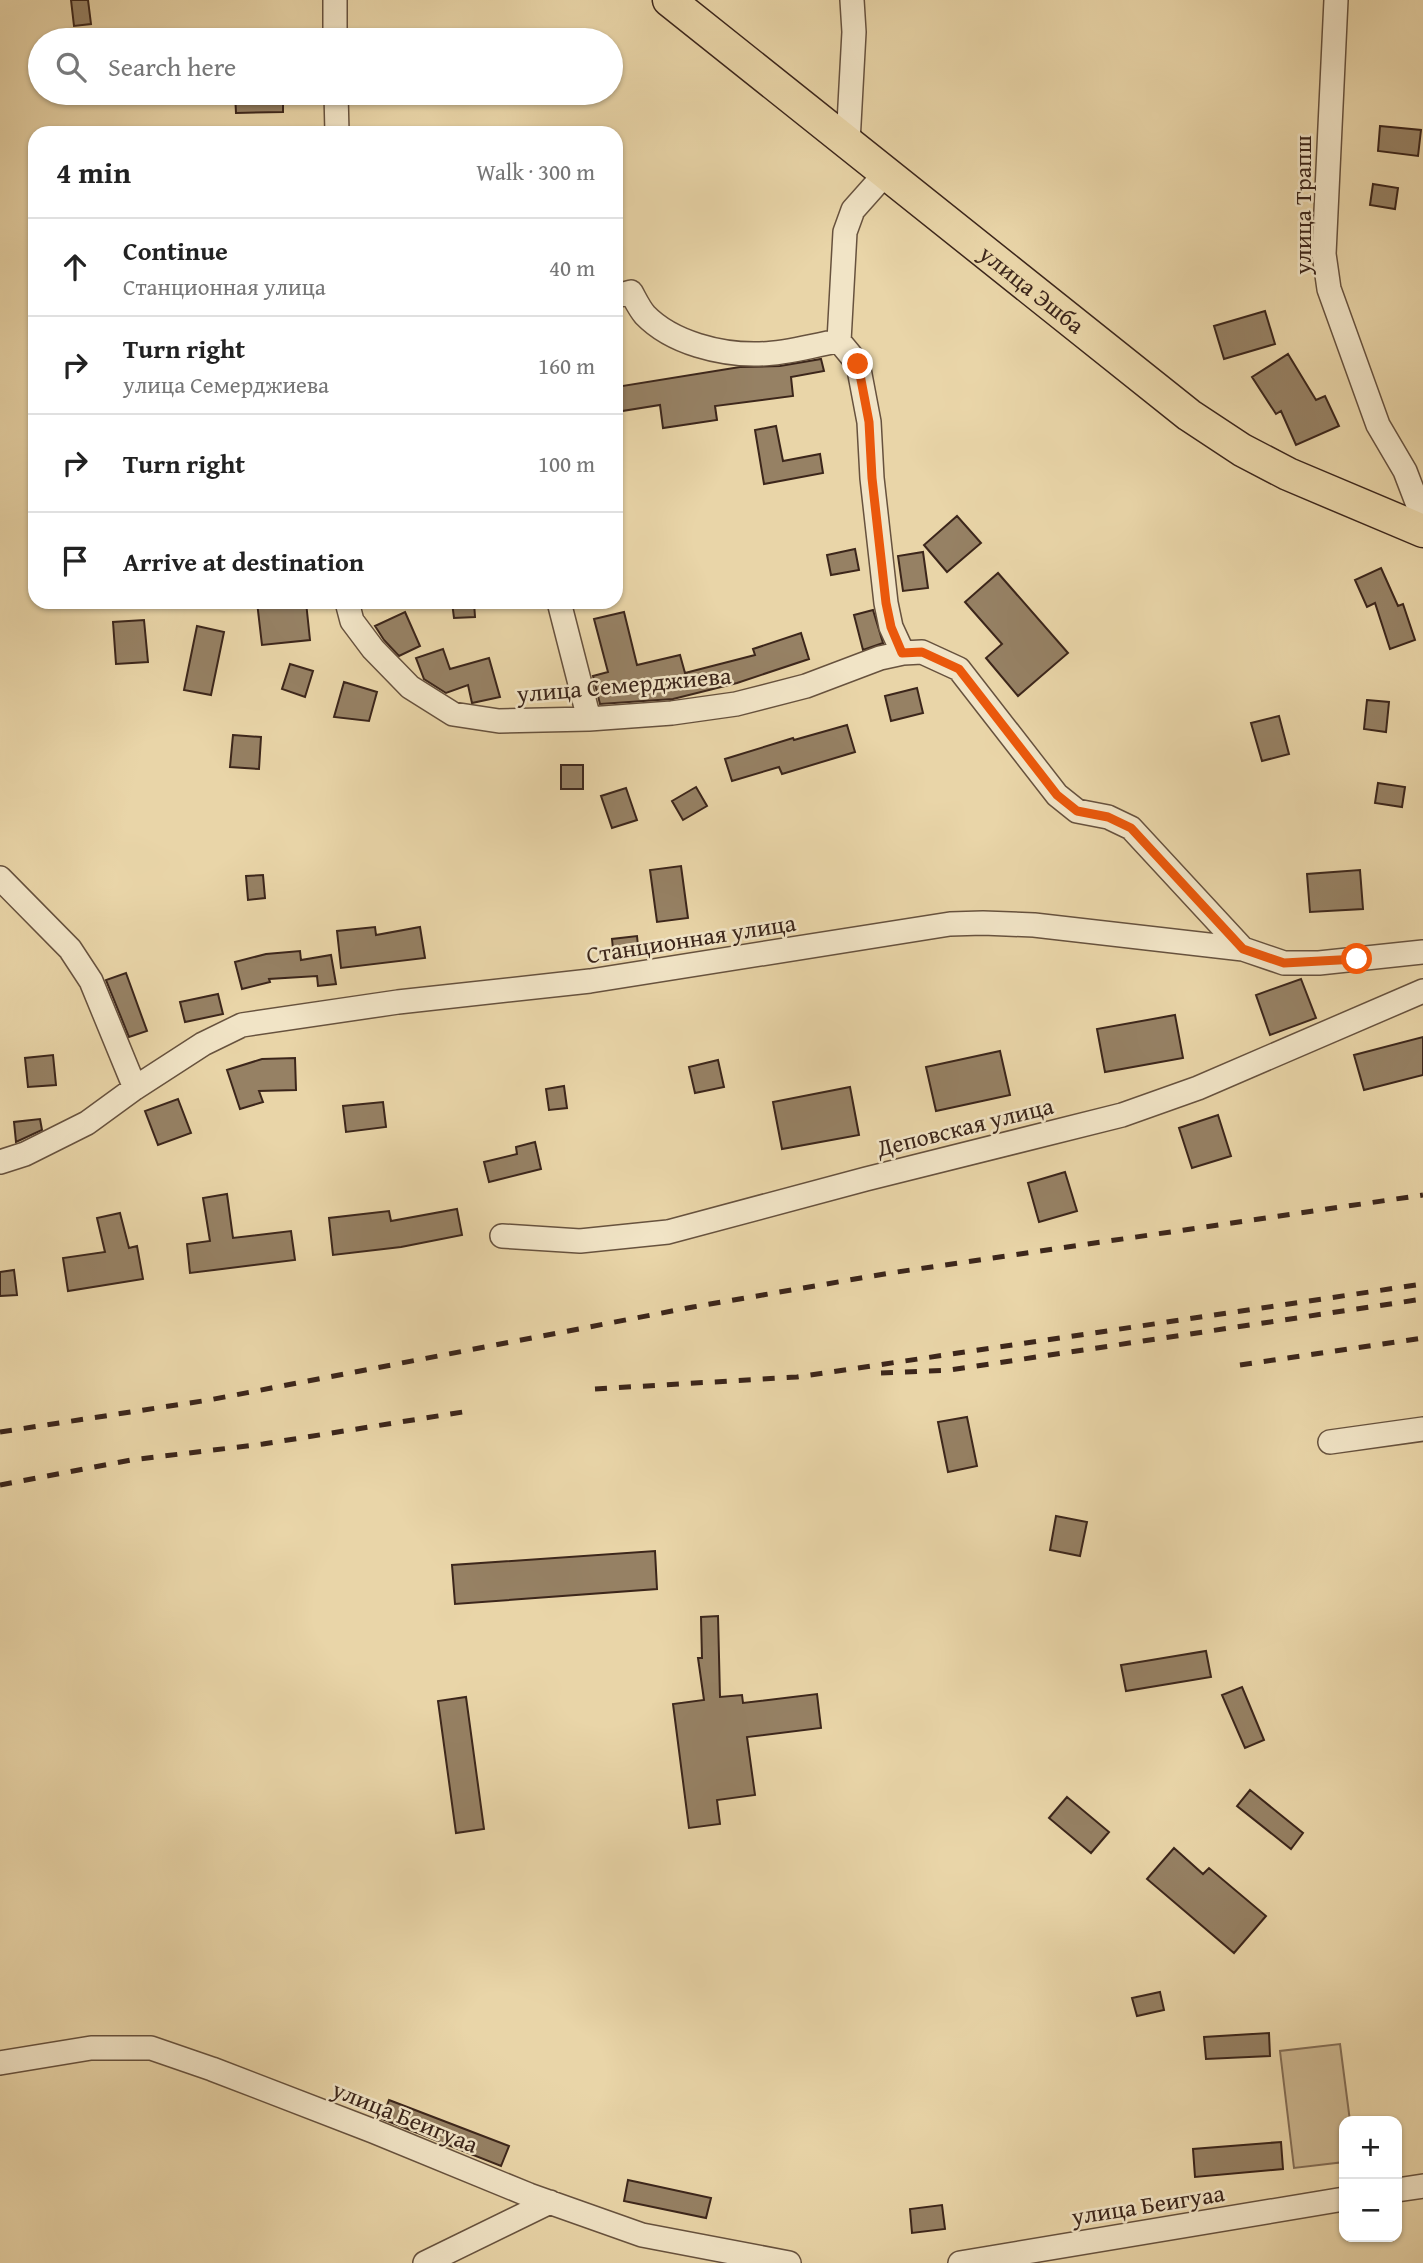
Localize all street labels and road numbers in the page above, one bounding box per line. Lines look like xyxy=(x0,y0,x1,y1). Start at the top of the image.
street label: улица Трапш xyxy=(1285,135,1320,276)
street label: улица Эшба xyxy=(971,236,1092,342)
street label: улица Семерджиева xyxy=(514,658,733,711)
street label: Станционная улица xyxy=(584,905,799,972)
street label: Деповская улица xyxy=(872,1088,1057,1166)
street label: улица Беигуаа xyxy=(326,2071,484,2162)
street label: улица Беигуаа xyxy=(1068,2175,1227,2234)

